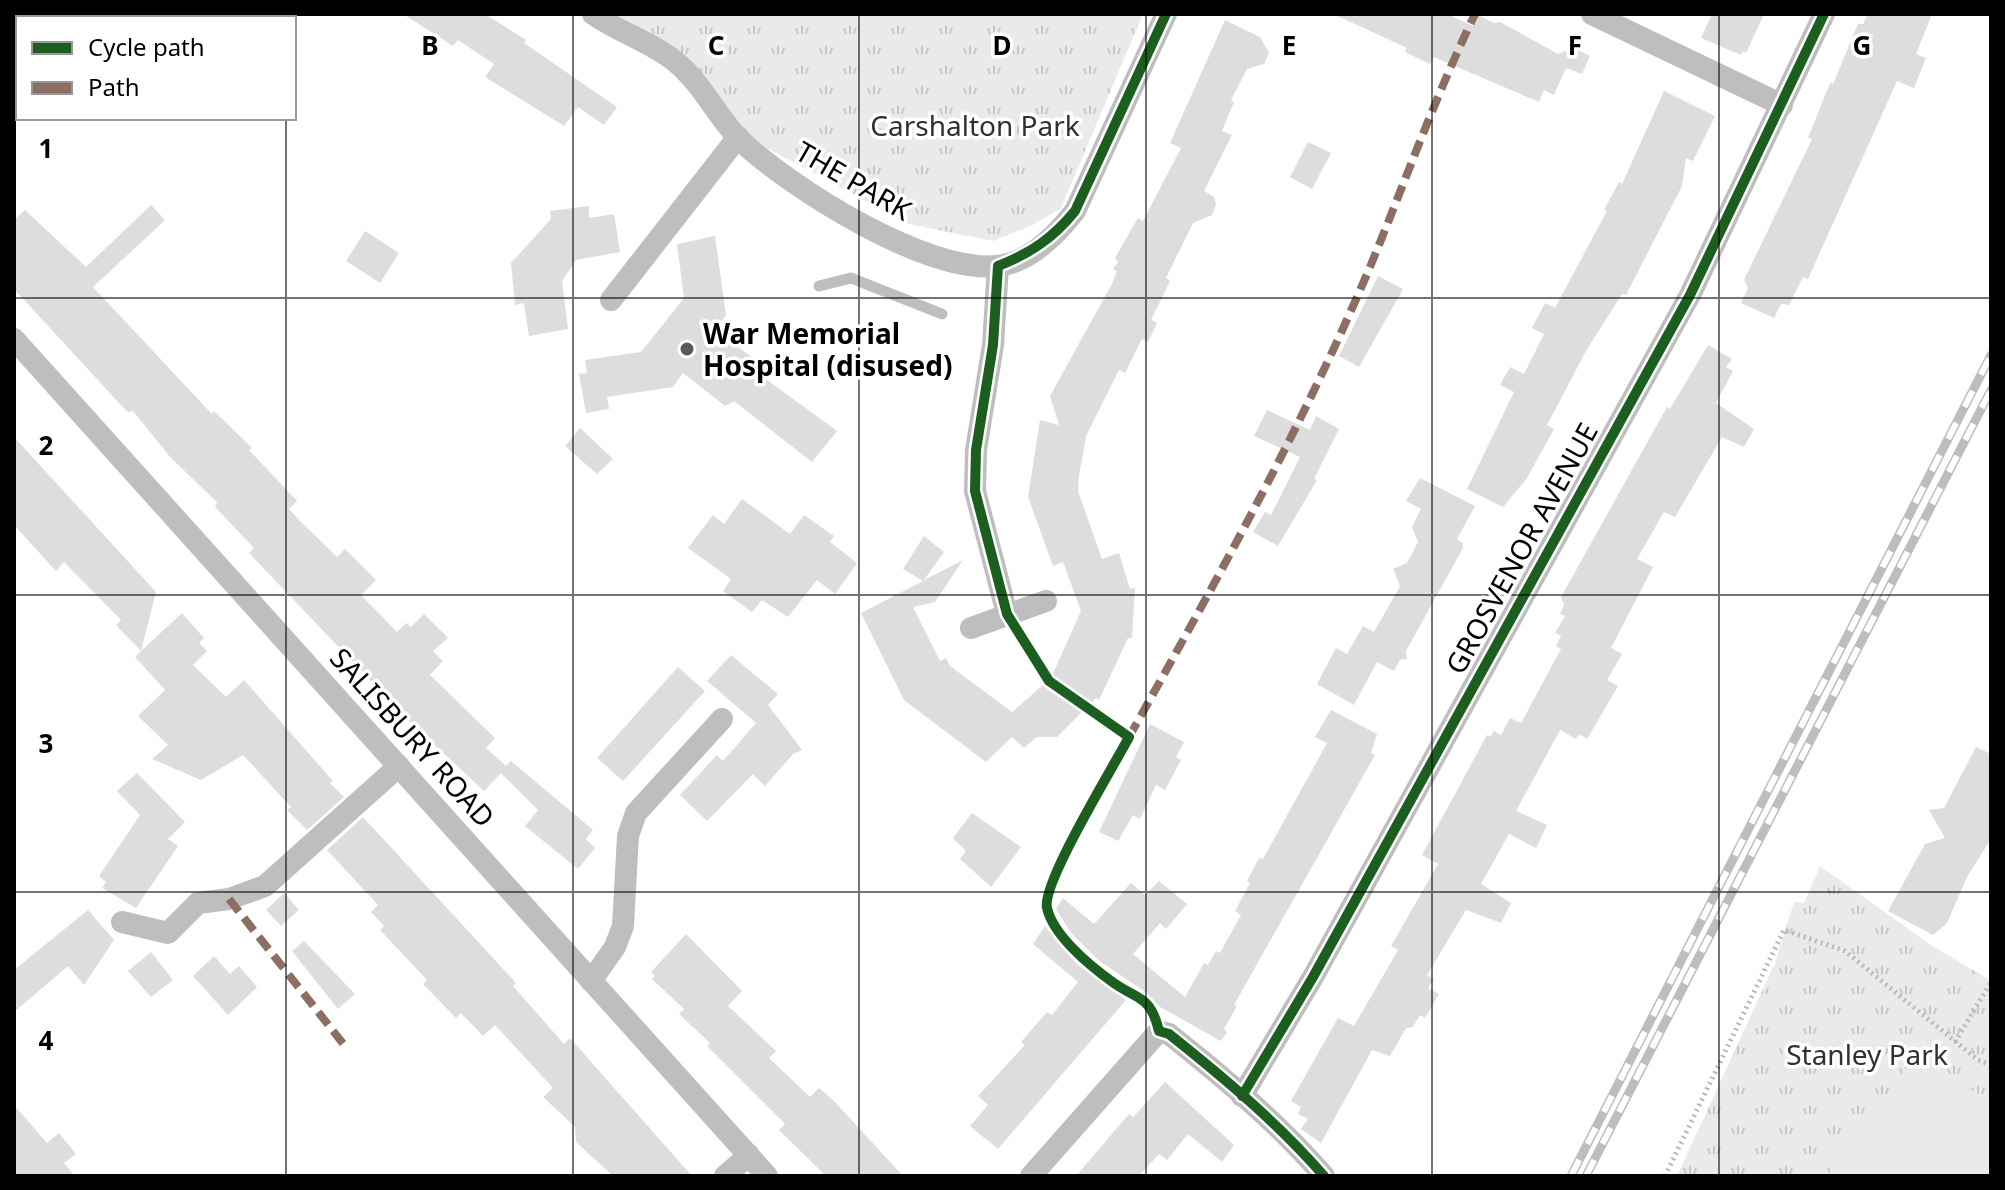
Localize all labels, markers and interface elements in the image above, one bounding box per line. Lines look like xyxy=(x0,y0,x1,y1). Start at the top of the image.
legend xyxy=(16,16,296,120)
text: B xyxy=(421,27,439,63)
text: C xyxy=(708,27,724,63)
text: D xyxy=(992,27,1012,63)
text: E xyxy=(1282,27,1296,63)
text: F xyxy=(1568,27,1582,63)
text: G xyxy=(1853,27,1871,63)
text: Cycle path xyxy=(88,30,205,63)
text: Path xyxy=(88,70,139,103)
park label: Carshalton Park xyxy=(870,106,1080,144)
text: 1 xyxy=(39,130,53,166)
street label: THE PARK xyxy=(789,132,919,229)
place label: War Memorial Hospital (disused) xyxy=(703,314,952,384)
marker: War Memorial Hospital (disused) xyxy=(678,340,696,358)
street label: GROSVENOR AVENUE xyxy=(1436,416,1606,680)
text: 2 xyxy=(39,427,54,463)
street label: SALISBURY ROAD xyxy=(322,639,504,835)
text: 3 xyxy=(39,725,53,761)
text: 4 xyxy=(39,1022,54,1058)
park label: Stanley Park xyxy=(1786,1035,1948,1073)

